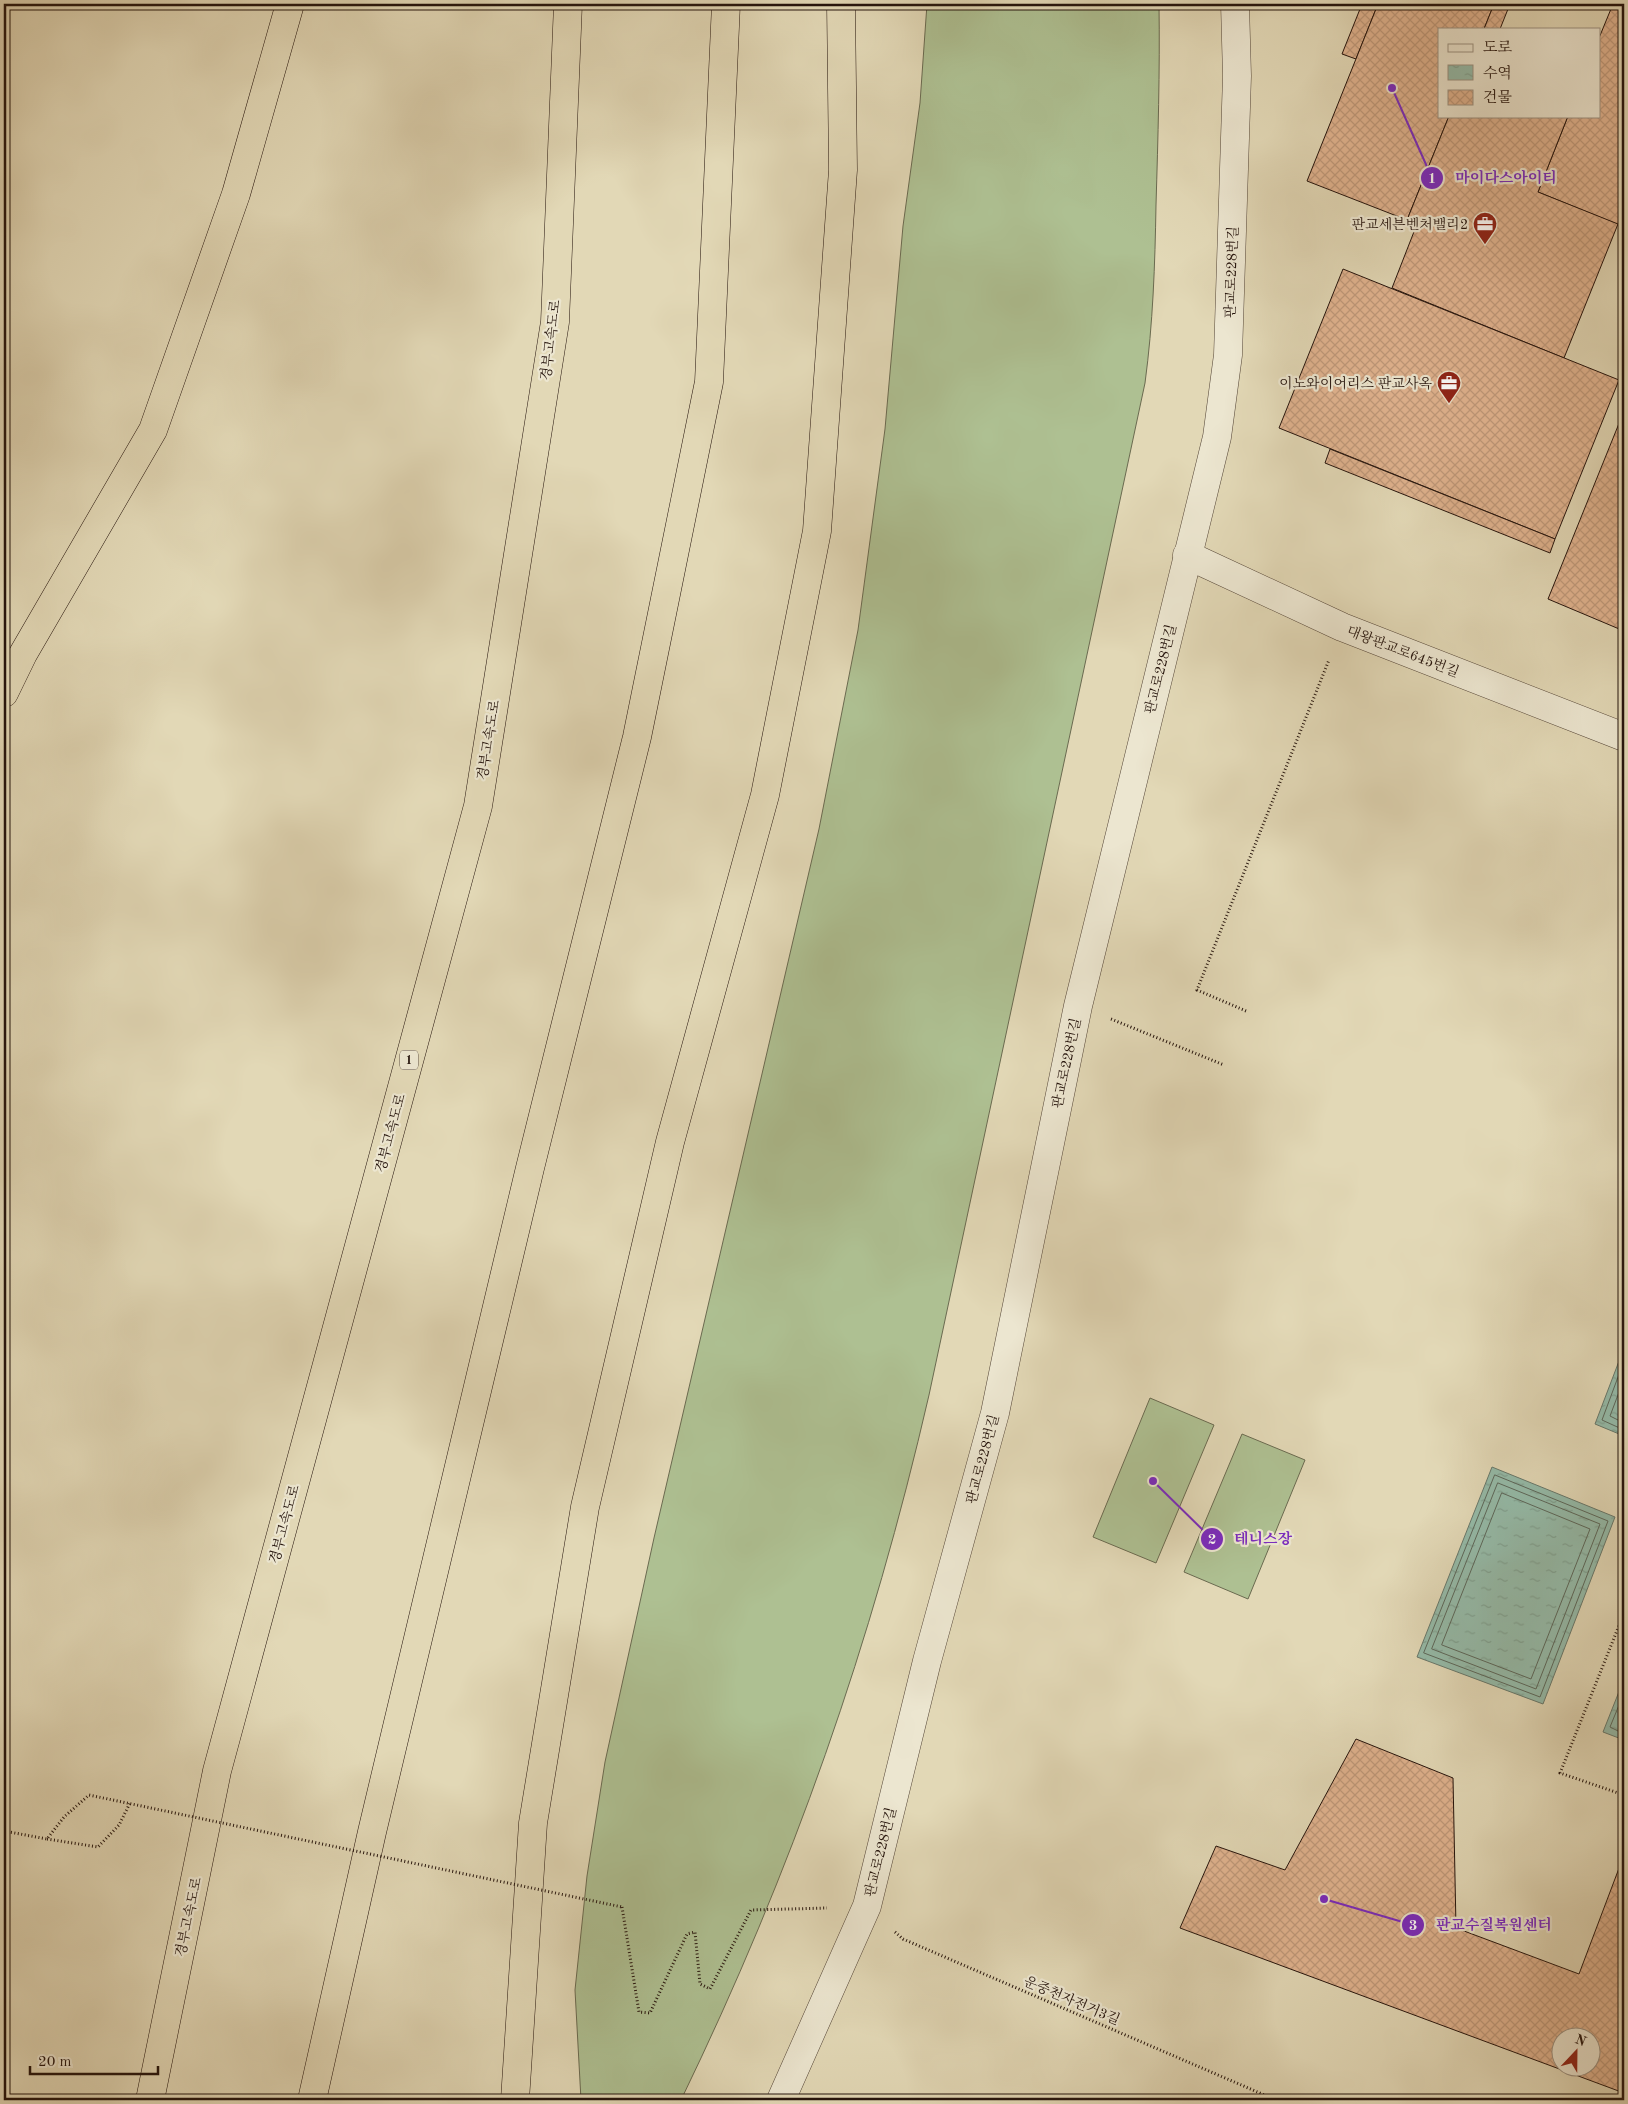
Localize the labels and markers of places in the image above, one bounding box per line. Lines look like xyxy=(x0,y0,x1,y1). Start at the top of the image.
callout: 마이다스아이티 xyxy=(1420,163,1566,193)
office icon: 판교세븐벤처밸리2 xyxy=(1472,211,1498,245)
place label: 판교세븐벤처밸리2 xyxy=(1352,216,1468,232)
office icon: 이노와이어리스 판교사옥 xyxy=(1436,370,1462,404)
place label: 이노와이어리스 판교사옥 xyxy=(1279,376,1432,391)
callout: 테니스장 xyxy=(1199,1524,1302,1554)
callout: 판교수질복원센터 xyxy=(1401,1910,1562,1940)

